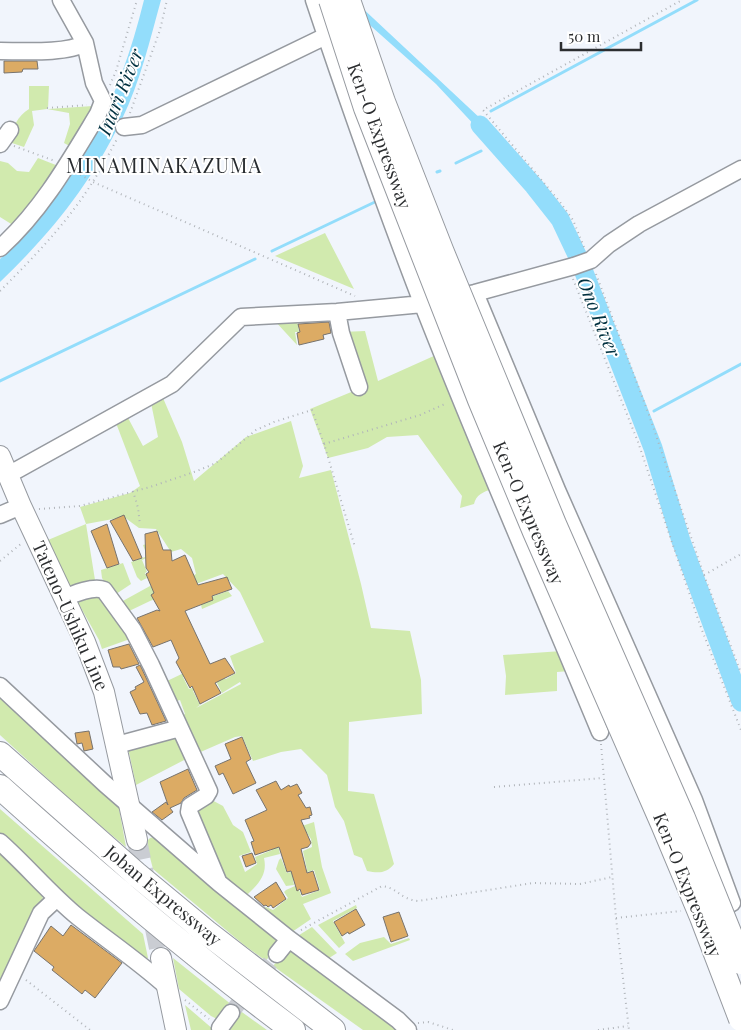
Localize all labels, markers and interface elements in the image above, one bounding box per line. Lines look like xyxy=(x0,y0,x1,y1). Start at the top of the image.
scale bar xyxy=(561,20,641,52)
text: 50 m xyxy=(568,26,601,46)
water label: Inari River xyxy=(90,44,148,139)
street label: Ken-O Expressway xyxy=(342,59,417,212)
district label: MINAMINAKAZUMA xyxy=(66,151,262,178)
water label: Ono River xyxy=(572,273,628,361)
street label: Ken-O Expressway xyxy=(488,437,570,588)
street label: Tateno-Ushiku Line xyxy=(27,537,115,694)
street label: Ken-O Expressway xyxy=(648,809,728,960)
street label: Joban Expressway xyxy=(100,839,227,951)

